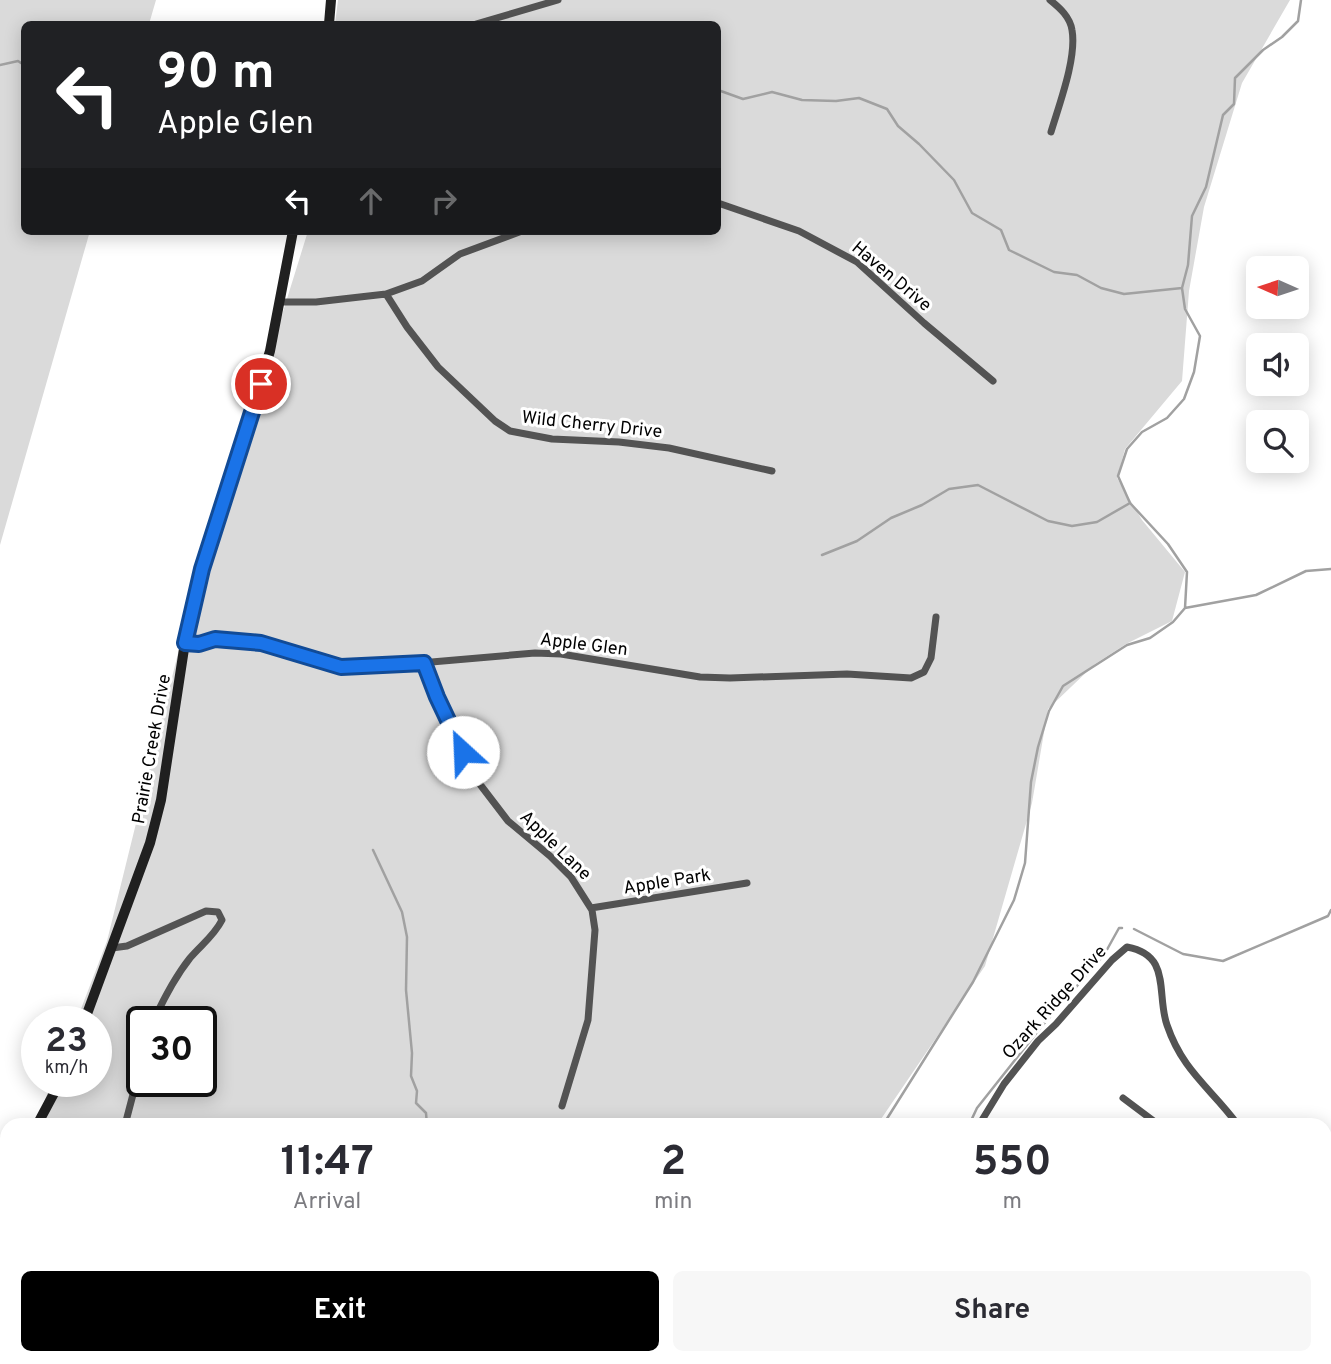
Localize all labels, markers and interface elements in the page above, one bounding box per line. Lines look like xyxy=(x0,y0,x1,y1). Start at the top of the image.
text: 90 m xyxy=(157,44,275,106)
icon: left xyxy=(42,49,133,140)
text: Apple Glen xyxy=(157,105,314,145)
icon: left xyxy=(279,182,317,220)
icon: ahead xyxy=(352,182,390,220)
icon: right xyxy=(425,182,463,220)
street label: Haven Drive xyxy=(846,237,936,317)
north arrow xyxy=(1246,256,1309,318)
map controls xyxy=(1246,256,1309,473)
button: sound xyxy=(1246,333,1309,396)
pin xyxy=(231,354,291,414)
icon: arrive xyxy=(242,365,280,403)
street label: Wild Cherry Drive xyxy=(520,407,663,444)
button: search xyxy=(1246,410,1309,473)
street label: Apple Glen xyxy=(539,629,629,662)
street label: Prairie Creek Drive xyxy=(128,673,177,826)
position arrow xyxy=(426,715,500,789)
street label: Apple Lane xyxy=(514,806,596,886)
street label: Apple Park xyxy=(622,864,713,901)
street label: Ozark Ridge Drive xyxy=(998,941,1112,1065)
speed limit sign: 30 xyxy=(126,1006,217,1097)
text: 23 xyxy=(45,1020,88,1064)
text: km/h xyxy=(45,1057,88,1080)
text: 11:47 xyxy=(280,1137,374,1190)
text: 2 xyxy=(660,1137,686,1190)
text: 550 xyxy=(973,1137,1052,1190)
text: Arrival xyxy=(293,1188,361,1217)
text: min xyxy=(654,1188,692,1217)
text: m xyxy=(1002,1188,1022,1217)
button: Exit xyxy=(21,1271,659,1351)
button: Share xyxy=(673,1271,1311,1351)

